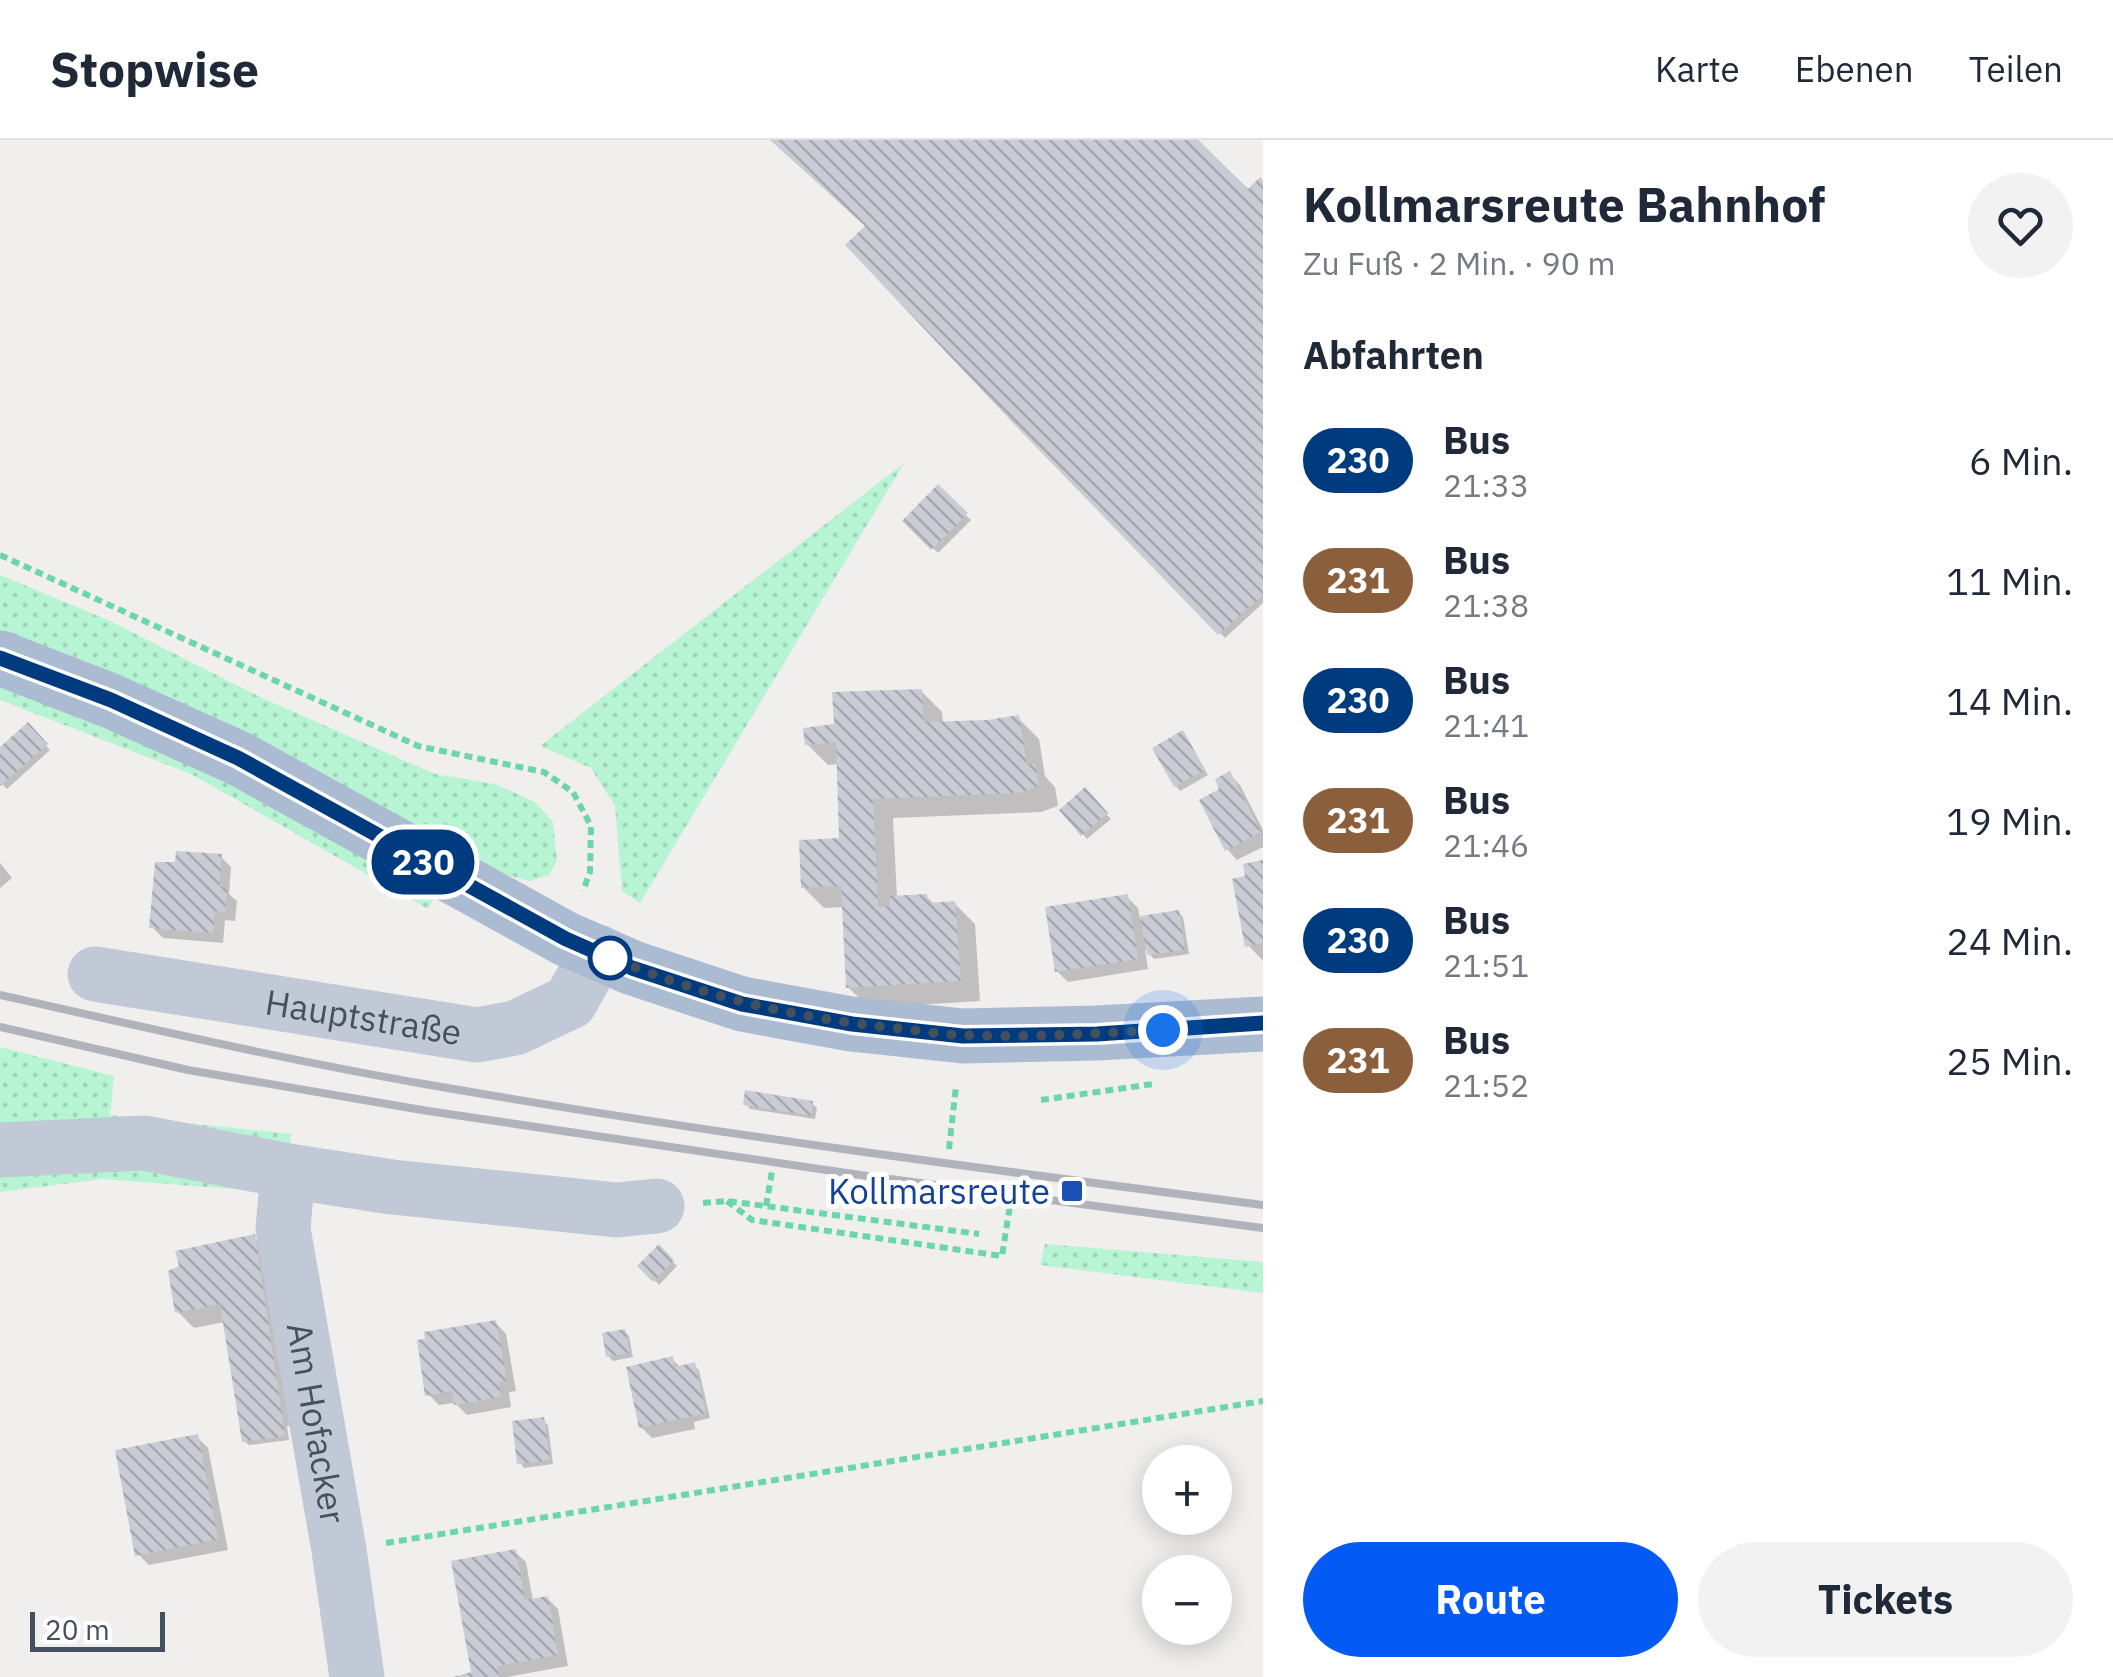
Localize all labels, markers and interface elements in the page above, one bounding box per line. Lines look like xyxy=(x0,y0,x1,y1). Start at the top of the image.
text: Stopwise xyxy=(50,38,259,100)
text: Karte xyxy=(1655,46,1740,92)
text: Ebenen xyxy=(1795,46,1914,92)
text: Teilen xyxy=(1969,46,2063,92)
text: Kollmarsreute Bahnhof xyxy=(1303,173,1825,235)
button: heart xyxy=(1968,173,2073,278)
text: Zu Fuß · 2 Min. · 90 m xyxy=(1303,242,1615,284)
text: Abfahrten xyxy=(1303,330,1484,379)
text: Bus xyxy=(1443,415,1510,464)
text: 6 Min. xyxy=(1969,436,2073,485)
text: 230 xyxy=(1326,437,1390,483)
text: 21:33 xyxy=(1443,464,1529,506)
text: Bus xyxy=(1443,535,1510,584)
text: 11 Min. xyxy=(1946,556,2073,605)
text: 231 xyxy=(1326,557,1390,603)
text: 21:38 xyxy=(1443,584,1529,626)
text: Bus xyxy=(1443,655,1510,704)
text: 14 Min. xyxy=(1946,676,2073,725)
text: 230 xyxy=(1326,677,1390,723)
text: 21:41 xyxy=(1443,704,1529,746)
text: Bus xyxy=(1443,775,1510,824)
text: 19 Min. xyxy=(1946,796,2073,845)
text: 231 xyxy=(1326,797,1390,843)
text: 21:46 xyxy=(1443,824,1529,866)
line badge: 230 xyxy=(366,830,480,894)
text: 230 xyxy=(391,839,455,885)
text: Bus xyxy=(1443,895,1510,944)
text: 24 Min. xyxy=(1946,916,2073,965)
text: 230 xyxy=(1326,917,1390,963)
unlabelled marker xyxy=(589,937,631,979)
text: 21:51 xyxy=(1443,944,1529,986)
street label: Hauptstraße xyxy=(262,979,465,1055)
your location xyxy=(1138,1005,1188,1055)
text: Bus xyxy=(1443,1015,1510,1064)
text: 25 Min. xyxy=(1946,1036,2073,1085)
text: 231 xyxy=(1326,1037,1390,1083)
text: 21:52 xyxy=(1443,1064,1529,1106)
place label: Kollmarsreute xyxy=(828,1168,1050,1214)
marker: Kollmarsreute xyxy=(1059,1178,1085,1204)
street label: Am Hofacker xyxy=(277,1319,357,1527)
map controls xyxy=(1142,1445,1232,1645)
button: + xyxy=(1142,1445,1232,1535)
button: Route xyxy=(1303,1542,1678,1657)
button: Tickets xyxy=(1698,1542,2073,1657)
button: − xyxy=(1142,1555,1232,1645)
scale bar xyxy=(30,1607,165,1652)
text: 20 m xyxy=(45,1611,110,1648)

